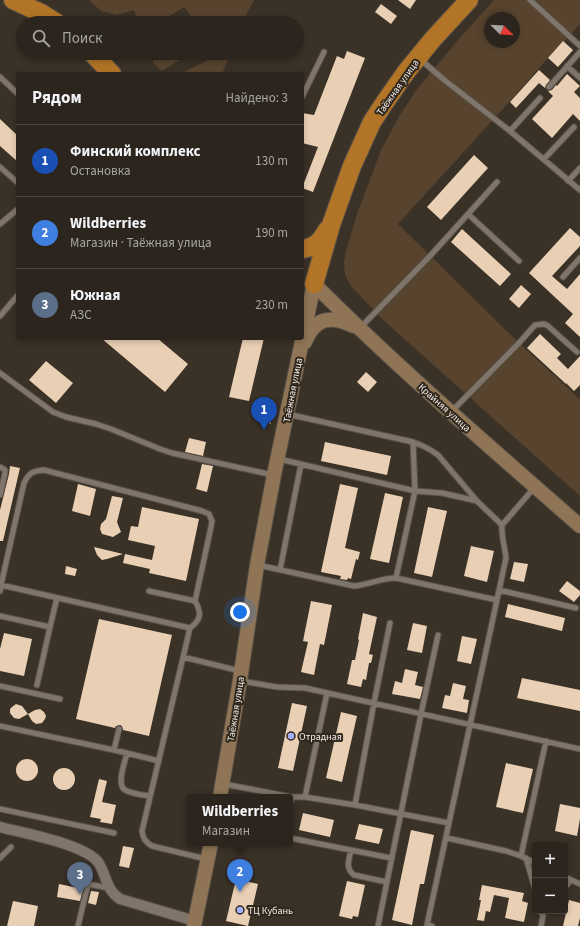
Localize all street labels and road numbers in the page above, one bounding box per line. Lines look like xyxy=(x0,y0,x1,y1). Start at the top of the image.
street label: Таёжная улица xyxy=(373,57,422,118)
street label: Таёжная улица xyxy=(280,357,306,424)
street label: Крайняя улица xyxy=(415,380,474,435)
street label: Таёжная улица xyxy=(224,676,248,743)

